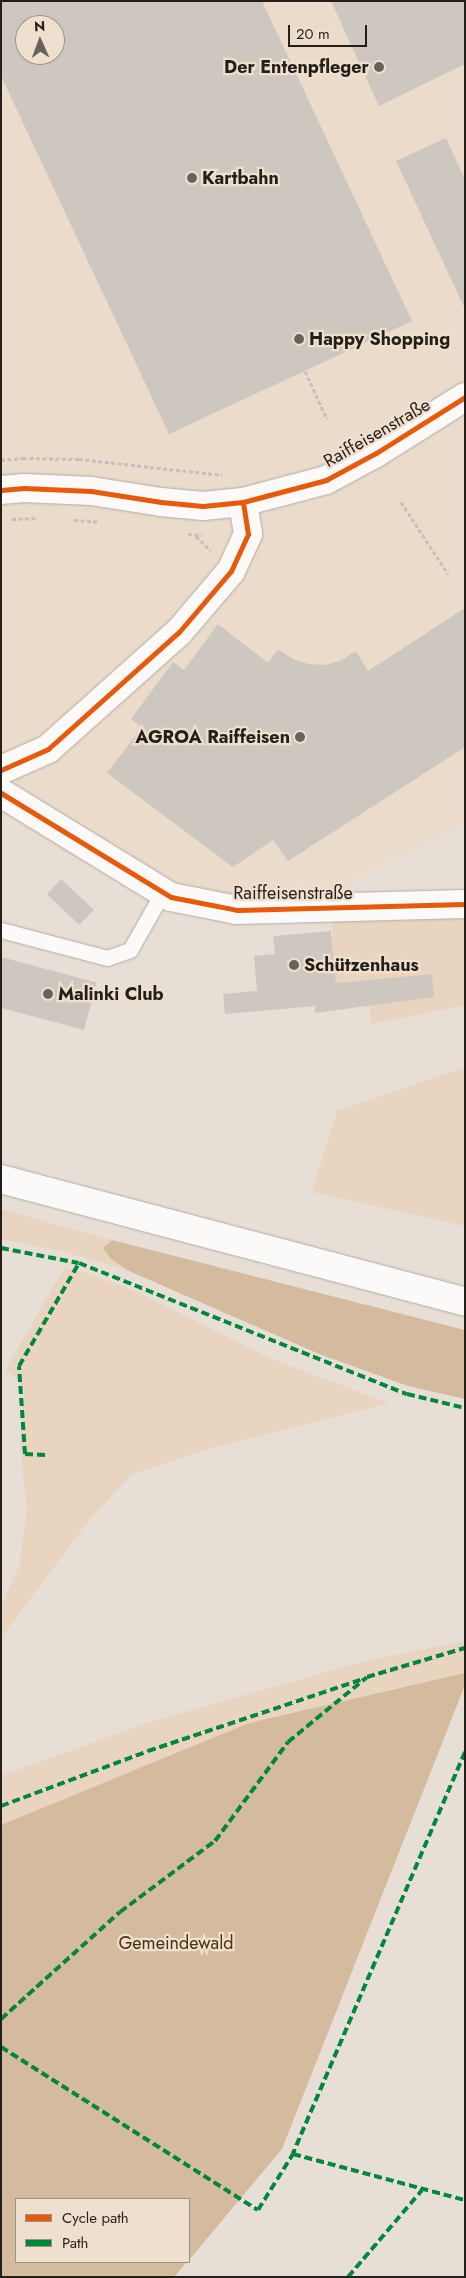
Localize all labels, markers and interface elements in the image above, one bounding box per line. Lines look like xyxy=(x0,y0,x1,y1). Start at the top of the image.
north arrow xyxy=(15,15,65,65)
scale bar xyxy=(291,15,370,47)
text: N xyxy=(34,16,45,36)
text: 20 m xyxy=(296,23,330,45)
place label: Der Entenpfleger xyxy=(224,56,369,78)
marker: Der Entenpfleger xyxy=(373,61,385,73)
place label: Kartbahn xyxy=(202,167,279,189)
marker: Kartbahn xyxy=(186,172,198,184)
place label: Happy Shopping xyxy=(309,328,450,350)
marker: Happy Shopping xyxy=(293,333,305,345)
street label: Raiffeisenstraße xyxy=(320,394,434,472)
place label: AGROA Raiffeisen xyxy=(135,726,290,748)
marker: AGROA Raiffeisen xyxy=(294,731,306,743)
street label: Raiffeisenstraße xyxy=(233,882,353,904)
place label: Schützenhaus xyxy=(304,954,419,976)
marker: Schützenhaus xyxy=(288,959,300,971)
place label: Malinki Club xyxy=(58,983,164,1005)
marker: Malinki Club xyxy=(42,988,54,1000)
park label: Gemeindewald xyxy=(118,1932,234,1954)
legend xyxy=(15,2198,190,2263)
text: Cycle path xyxy=(62,2207,129,2229)
text: Path xyxy=(62,2232,88,2254)

